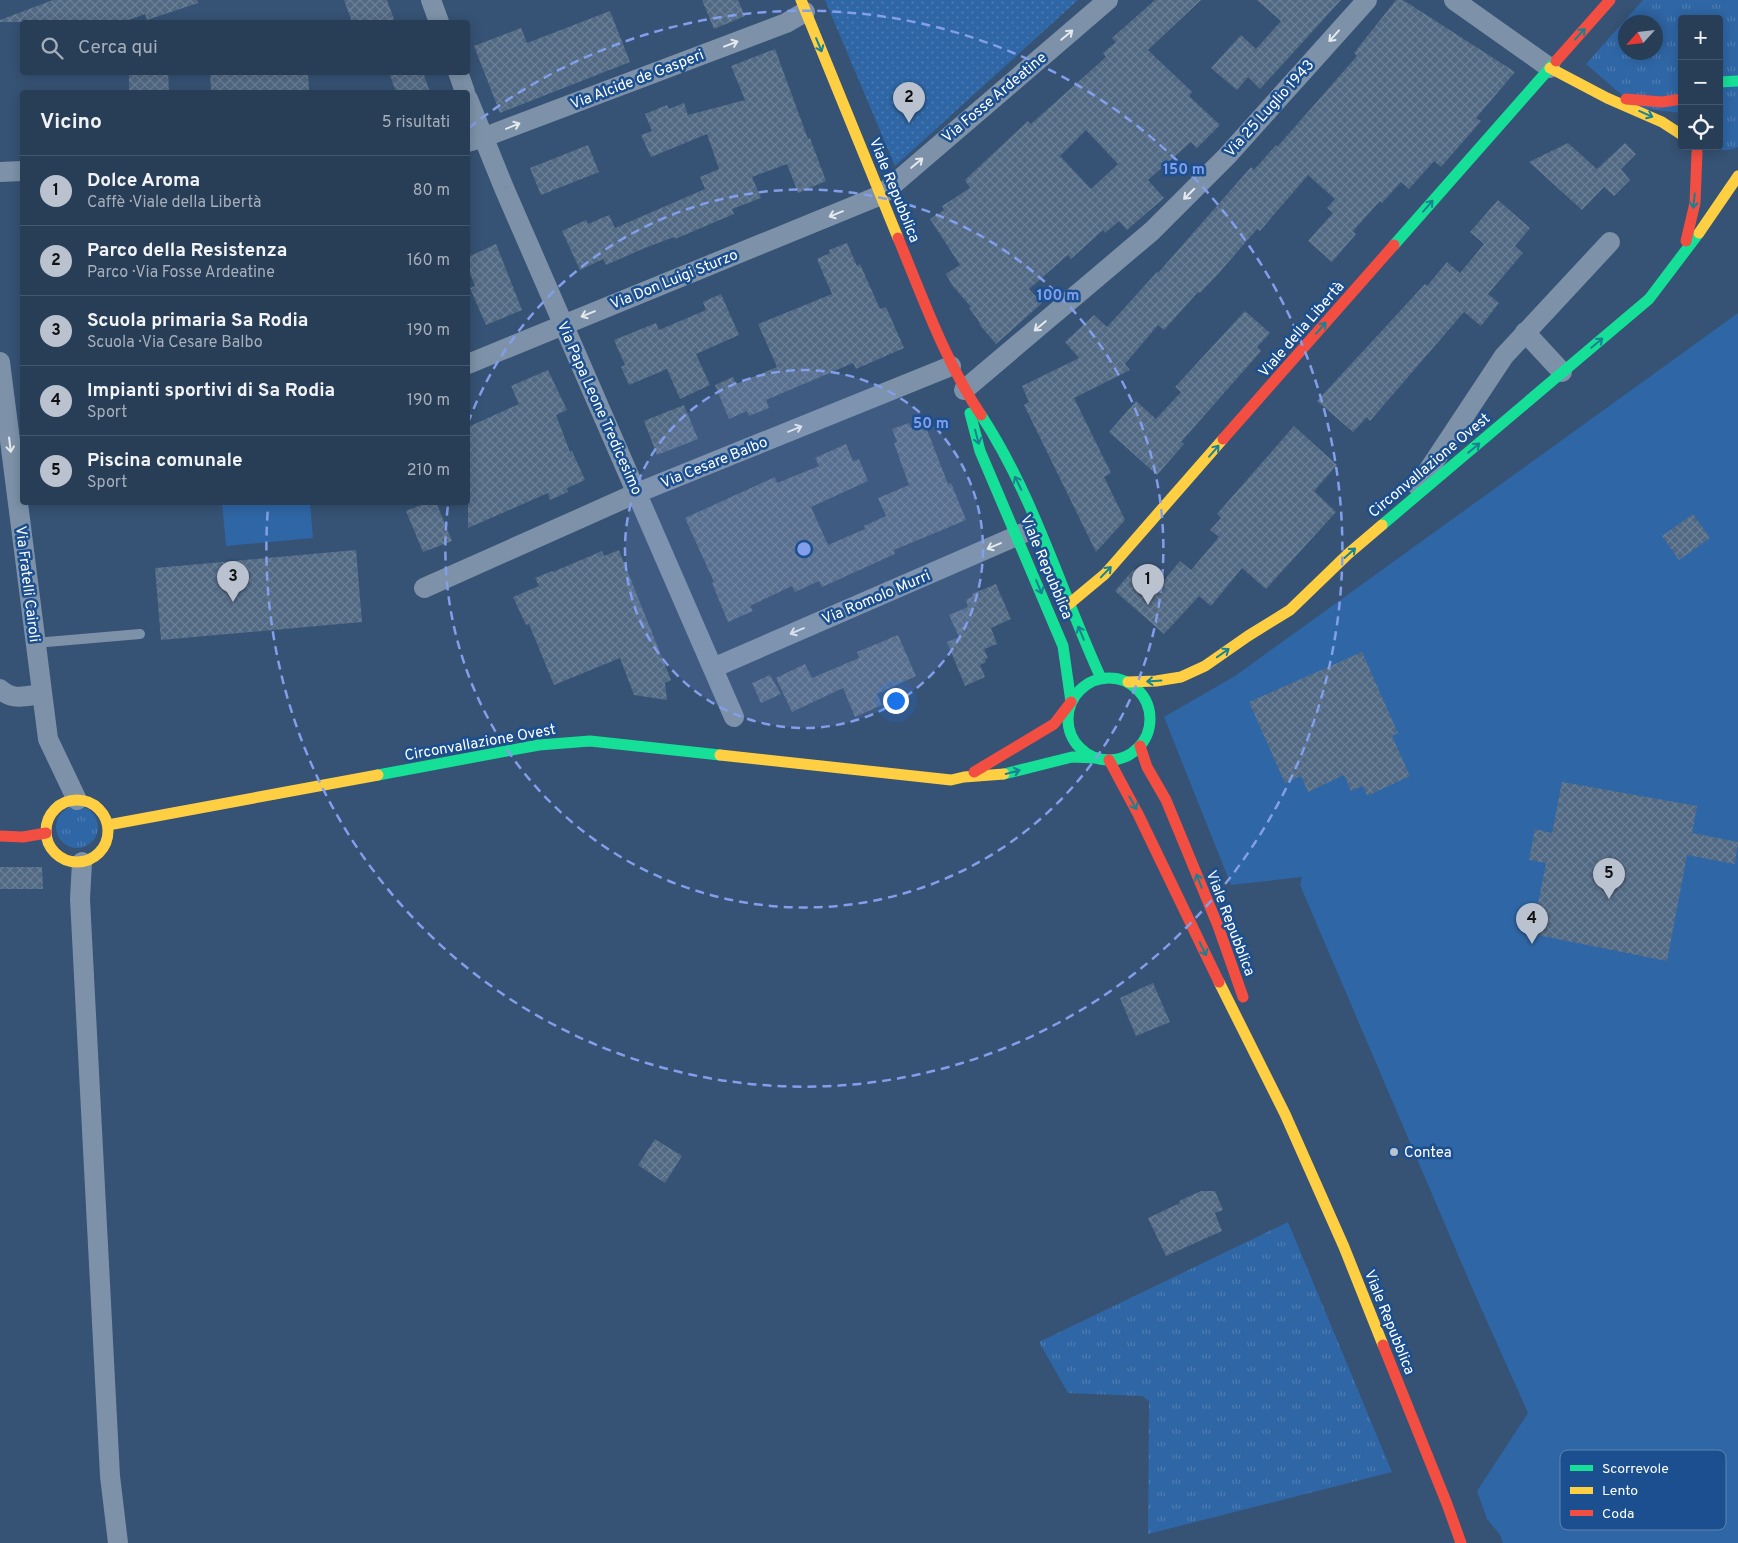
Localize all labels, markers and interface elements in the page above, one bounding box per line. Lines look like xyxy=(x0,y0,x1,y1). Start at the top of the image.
north arrow xyxy=(1618,15,1663,60)
map controls xyxy=(1678,15,1723,150)
button: + xyxy=(1678,15,1723,60)
search box xyxy=(20,20,470,75)
one-way arrow xyxy=(1574,27,1586,40)
one-way arrow xyxy=(1061,29,1074,40)
one-way arrow xyxy=(1329,30,1340,43)
icon: search xyxy=(38,34,66,62)
text: Cerca qui xyxy=(78,36,158,60)
one-way arrow xyxy=(815,37,824,52)
one-way arrow xyxy=(723,39,738,48)
street label: Via Alcide de Gasperi xyxy=(568,46,707,115)
street label: Via Fosse Ardeatine xyxy=(939,49,1051,148)
street label: Via 25 Luglio 1943 xyxy=(1221,56,1319,162)
button: − xyxy=(1678,60,1723,105)
pin: 2 xyxy=(893,82,925,123)
button: locate xyxy=(1678,105,1723,150)
text: Vicino xyxy=(40,109,102,136)
one-way arrow xyxy=(1638,110,1653,120)
text: 5 risultati xyxy=(382,113,450,133)
one-way arrow xyxy=(505,121,520,130)
street label: Viale Repubblica xyxy=(864,135,923,246)
one-way arrow xyxy=(910,157,923,168)
text: 150 m xyxy=(1163,161,1205,180)
text: Dolce Aroma xyxy=(87,169,200,193)
text: 1 xyxy=(53,181,59,201)
text: 80 m xyxy=(413,181,450,201)
one-way arrow xyxy=(1183,188,1195,201)
one-way arrow xyxy=(1689,192,1699,208)
text: Caffè · Viale della Libertà xyxy=(87,193,261,213)
one-way arrow xyxy=(1422,200,1434,213)
one-way arrow xyxy=(828,210,844,219)
text: Parco della Resistenza xyxy=(87,239,287,263)
street label: Via Don Luigi Sturzo xyxy=(608,246,741,315)
text: 2 xyxy=(51,251,61,271)
text: 160 m xyxy=(407,251,450,271)
text: Parco · Via Fosse Ardeatine xyxy=(87,263,275,283)
street label: Viale della Libertà xyxy=(1255,278,1349,382)
text: 100 m xyxy=(1037,287,1079,306)
text: Scuola primaria Sa Rodia xyxy=(87,309,308,333)
one-way arrow xyxy=(580,310,596,319)
street label: Via Papa Leone Tredicesimo xyxy=(552,319,646,498)
one-way arrow xyxy=(1034,320,1047,331)
text: 3 xyxy=(51,321,61,341)
text: 190 m xyxy=(407,321,450,341)
one-way arrow xyxy=(1315,322,1327,335)
text: Scuola · Via Cesare Balbo xyxy=(87,333,263,353)
one-way arrow xyxy=(1591,337,1604,348)
text: Impianti sportivi di Sa Rodia xyxy=(87,379,335,403)
text: 4 xyxy=(51,391,61,411)
text: 190 m xyxy=(407,391,450,411)
text: Sport xyxy=(87,403,127,423)
street label: Circonvallazione Ovest xyxy=(1365,410,1495,523)
text: 50 m xyxy=(913,415,949,434)
one-way arrow xyxy=(788,423,803,432)
one-way arrow xyxy=(972,429,982,445)
street label: Via Cesare Balbo xyxy=(658,433,771,493)
one-way arrow xyxy=(5,436,15,452)
one-way arrow xyxy=(1467,442,1480,453)
one-way arrow xyxy=(1208,444,1219,457)
text: Piscina comunale xyxy=(87,449,243,473)
text: 5 xyxy=(51,461,61,481)
text: 210 m xyxy=(407,461,450,481)
text: Sport xyxy=(87,473,127,493)
one-way arrow xyxy=(1013,476,1023,491)
street label: Viale Repubblica xyxy=(1015,513,1076,623)
street label: Via Fratelli Cairoli xyxy=(10,525,43,644)
centre of rings xyxy=(795,540,813,558)
one-way arrow xyxy=(987,541,1002,551)
one-way arrow xyxy=(1343,547,1356,559)
pin: 3 xyxy=(217,561,249,602)
pin: 1 xyxy=(1132,564,1164,605)
one-way arrow xyxy=(1100,566,1112,578)
street label: Via Romolo Murri xyxy=(819,567,934,630)
one-way arrow xyxy=(1035,579,1044,594)
one-way arrow xyxy=(1076,626,1085,641)
one-way arrow xyxy=(790,627,805,637)
one-way arrow xyxy=(1216,648,1230,658)
one-way arrow xyxy=(1147,676,1163,685)
your location xyxy=(883,688,909,714)
street label: Circonvallazione Ovest xyxy=(403,721,557,766)
one-way arrow xyxy=(1004,767,1020,776)
one-way arrow xyxy=(1129,795,1138,810)
pin: 5 xyxy=(1593,858,1625,899)
street label: Viale Repubblica xyxy=(1201,868,1258,979)
one-way arrow xyxy=(1194,874,1204,889)
pin: 4 xyxy=(1516,903,1548,944)
one-way arrow xyxy=(1199,941,1209,956)
place label: Contea xyxy=(1404,1144,1452,1163)
marker: Contea xyxy=(1388,1146,1400,1158)
street label: Viale Repubblica xyxy=(1359,1267,1418,1378)
legend xyxy=(1560,1450,1726,1530)
text: Scorrevole xyxy=(1602,1461,1669,1478)
text: Lento xyxy=(1602,1483,1638,1500)
text: Coda xyxy=(1602,1506,1634,1523)

